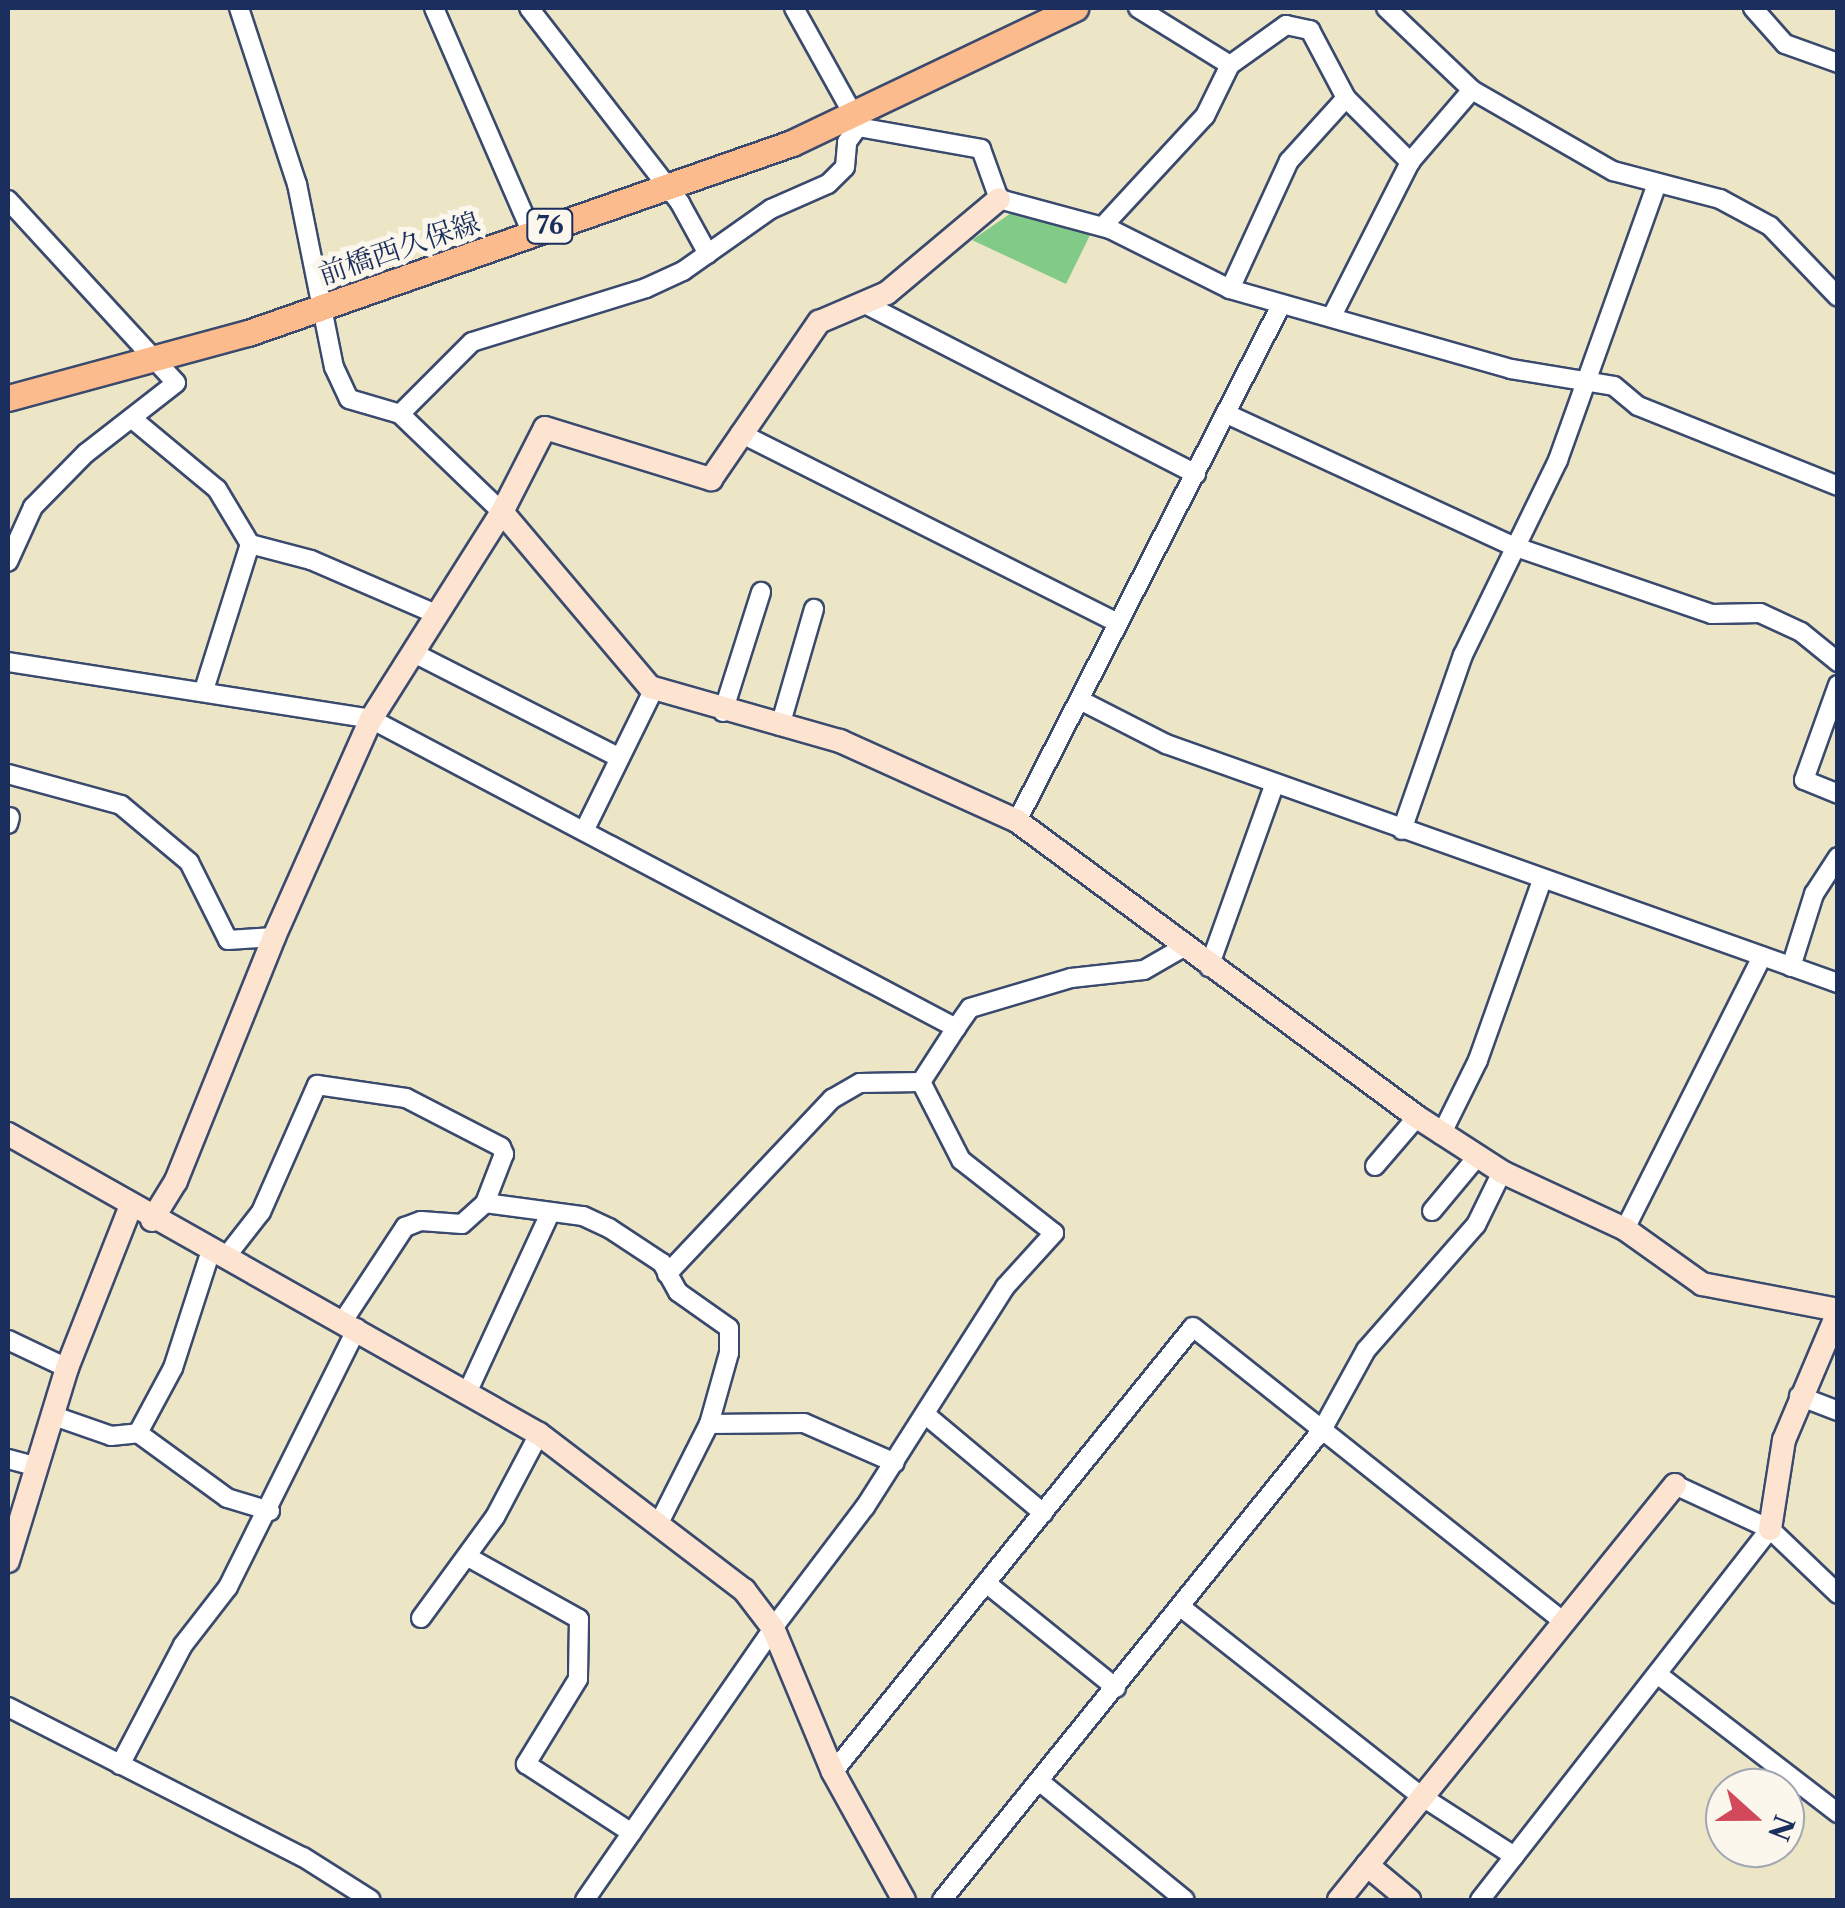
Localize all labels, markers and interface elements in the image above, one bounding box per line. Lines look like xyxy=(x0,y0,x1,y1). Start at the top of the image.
street label: 前橋西久保線 xyxy=(314,205,484,291)
road number: 76 xyxy=(525,206,575,246)
north arrow xyxy=(1705,1768,1805,1868)
text: N xyxy=(1761,1811,1801,1845)

